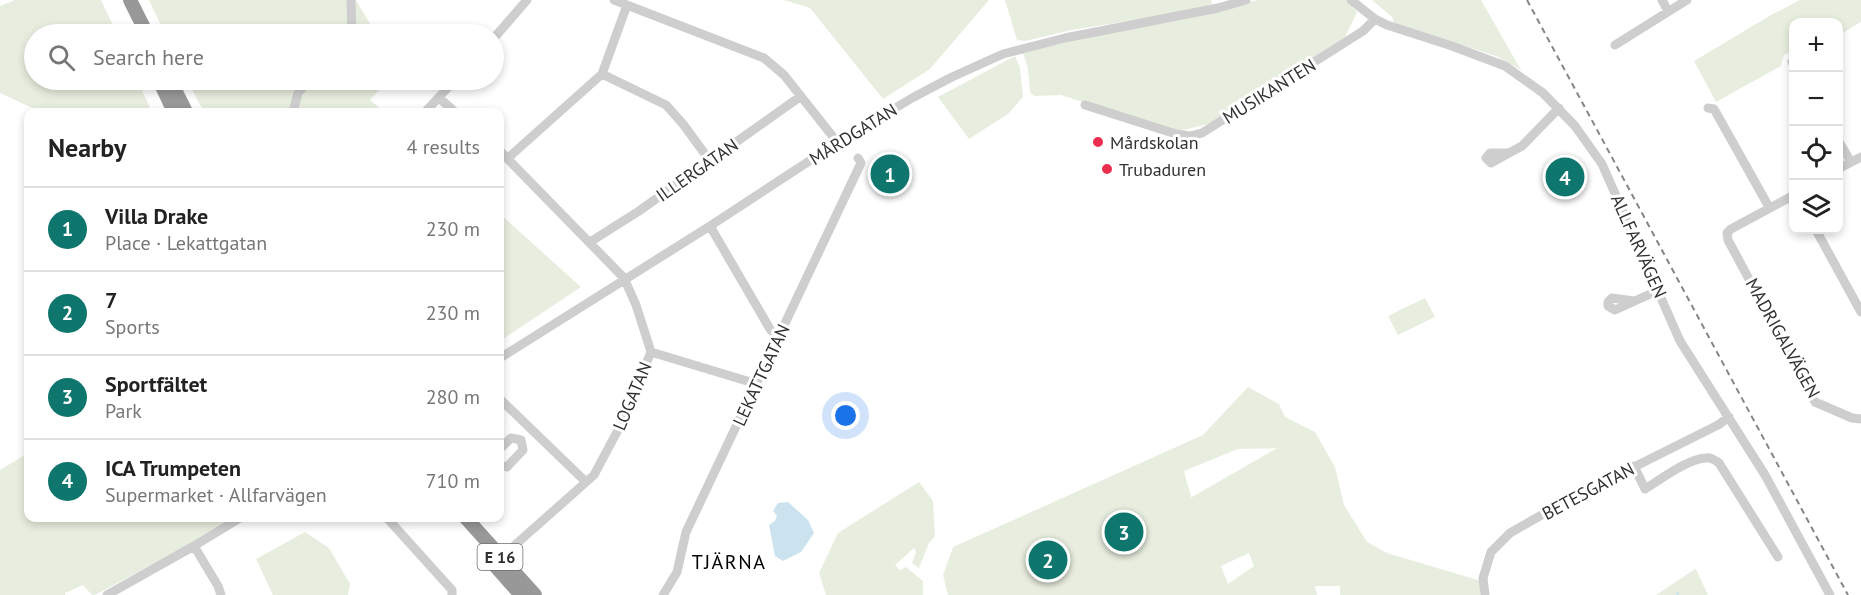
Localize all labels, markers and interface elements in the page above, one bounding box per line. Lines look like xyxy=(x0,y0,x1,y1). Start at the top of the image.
map controls xyxy=(1789,18,1843,234)
button: + xyxy=(1789,18,1843,72)
search box xyxy=(24,24,504,90)
icon: search xyxy=(45,41,78,74)
text: Search here xyxy=(93,43,204,71)
street label: MUSIKANTEN xyxy=(1218,53,1320,129)
button: − xyxy=(1789,72,1843,126)
street label: MÅRDGATAN xyxy=(805,98,901,170)
button: locate xyxy=(1789,126,1843,180)
text: Nearby xyxy=(48,131,126,164)
place label: Mårdskolan xyxy=(1110,131,1199,154)
street label: ILLERGATAN xyxy=(651,133,743,207)
text: 4 results xyxy=(407,134,480,160)
marker: Mårdskolan xyxy=(1091,135,1105,149)
pin: 1 xyxy=(870,152,910,196)
pin: 4 xyxy=(1546,154,1584,200)
place label: Trubaduren xyxy=(1119,158,1206,181)
marker: Trubaduren xyxy=(1100,162,1114,176)
button: layers xyxy=(1789,180,1843,234)
street label: ALLFARVÄGEN xyxy=(1606,191,1672,301)
text: Villa Drake xyxy=(105,202,208,230)
text: 1 xyxy=(62,216,73,242)
text: 230 m xyxy=(426,216,480,242)
text: Place · Lekattgatan xyxy=(105,230,267,256)
street label: MADRIGALVÄGEN xyxy=(1741,274,1825,402)
text: 7 xyxy=(105,286,117,314)
text: 2 xyxy=(62,300,73,326)
text: 230 m xyxy=(426,300,480,326)
text: Sports xyxy=(105,314,160,340)
street label: LEKATTGATAN xyxy=(727,320,795,430)
street label: LOGATAN xyxy=(607,358,657,434)
text: Sportfältet xyxy=(105,370,207,398)
text: 3 xyxy=(62,384,73,410)
text: 280 m xyxy=(426,384,480,410)
text: Park xyxy=(105,398,142,424)
your location xyxy=(831,401,860,430)
text: ICA Trumpeten xyxy=(105,454,241,482)
street label: BETESGATAN xyxy=(1538,457,1638,525)
text: 4 xyxy=(62,468,73,494)
text: 710 m xyxy=(426,468,480,494)
text: Supermarket · Allfarvägen xyxy=(105,482,327,508)
pin: 3 xyxy=(1104,510,1144,554)
pin: 2 xyxy=(1028,538,1068,582)
road number: E 16 xyxy=(478,544,522,570)
district label: TJÄRNA xyxy=(692,549,766,575)

